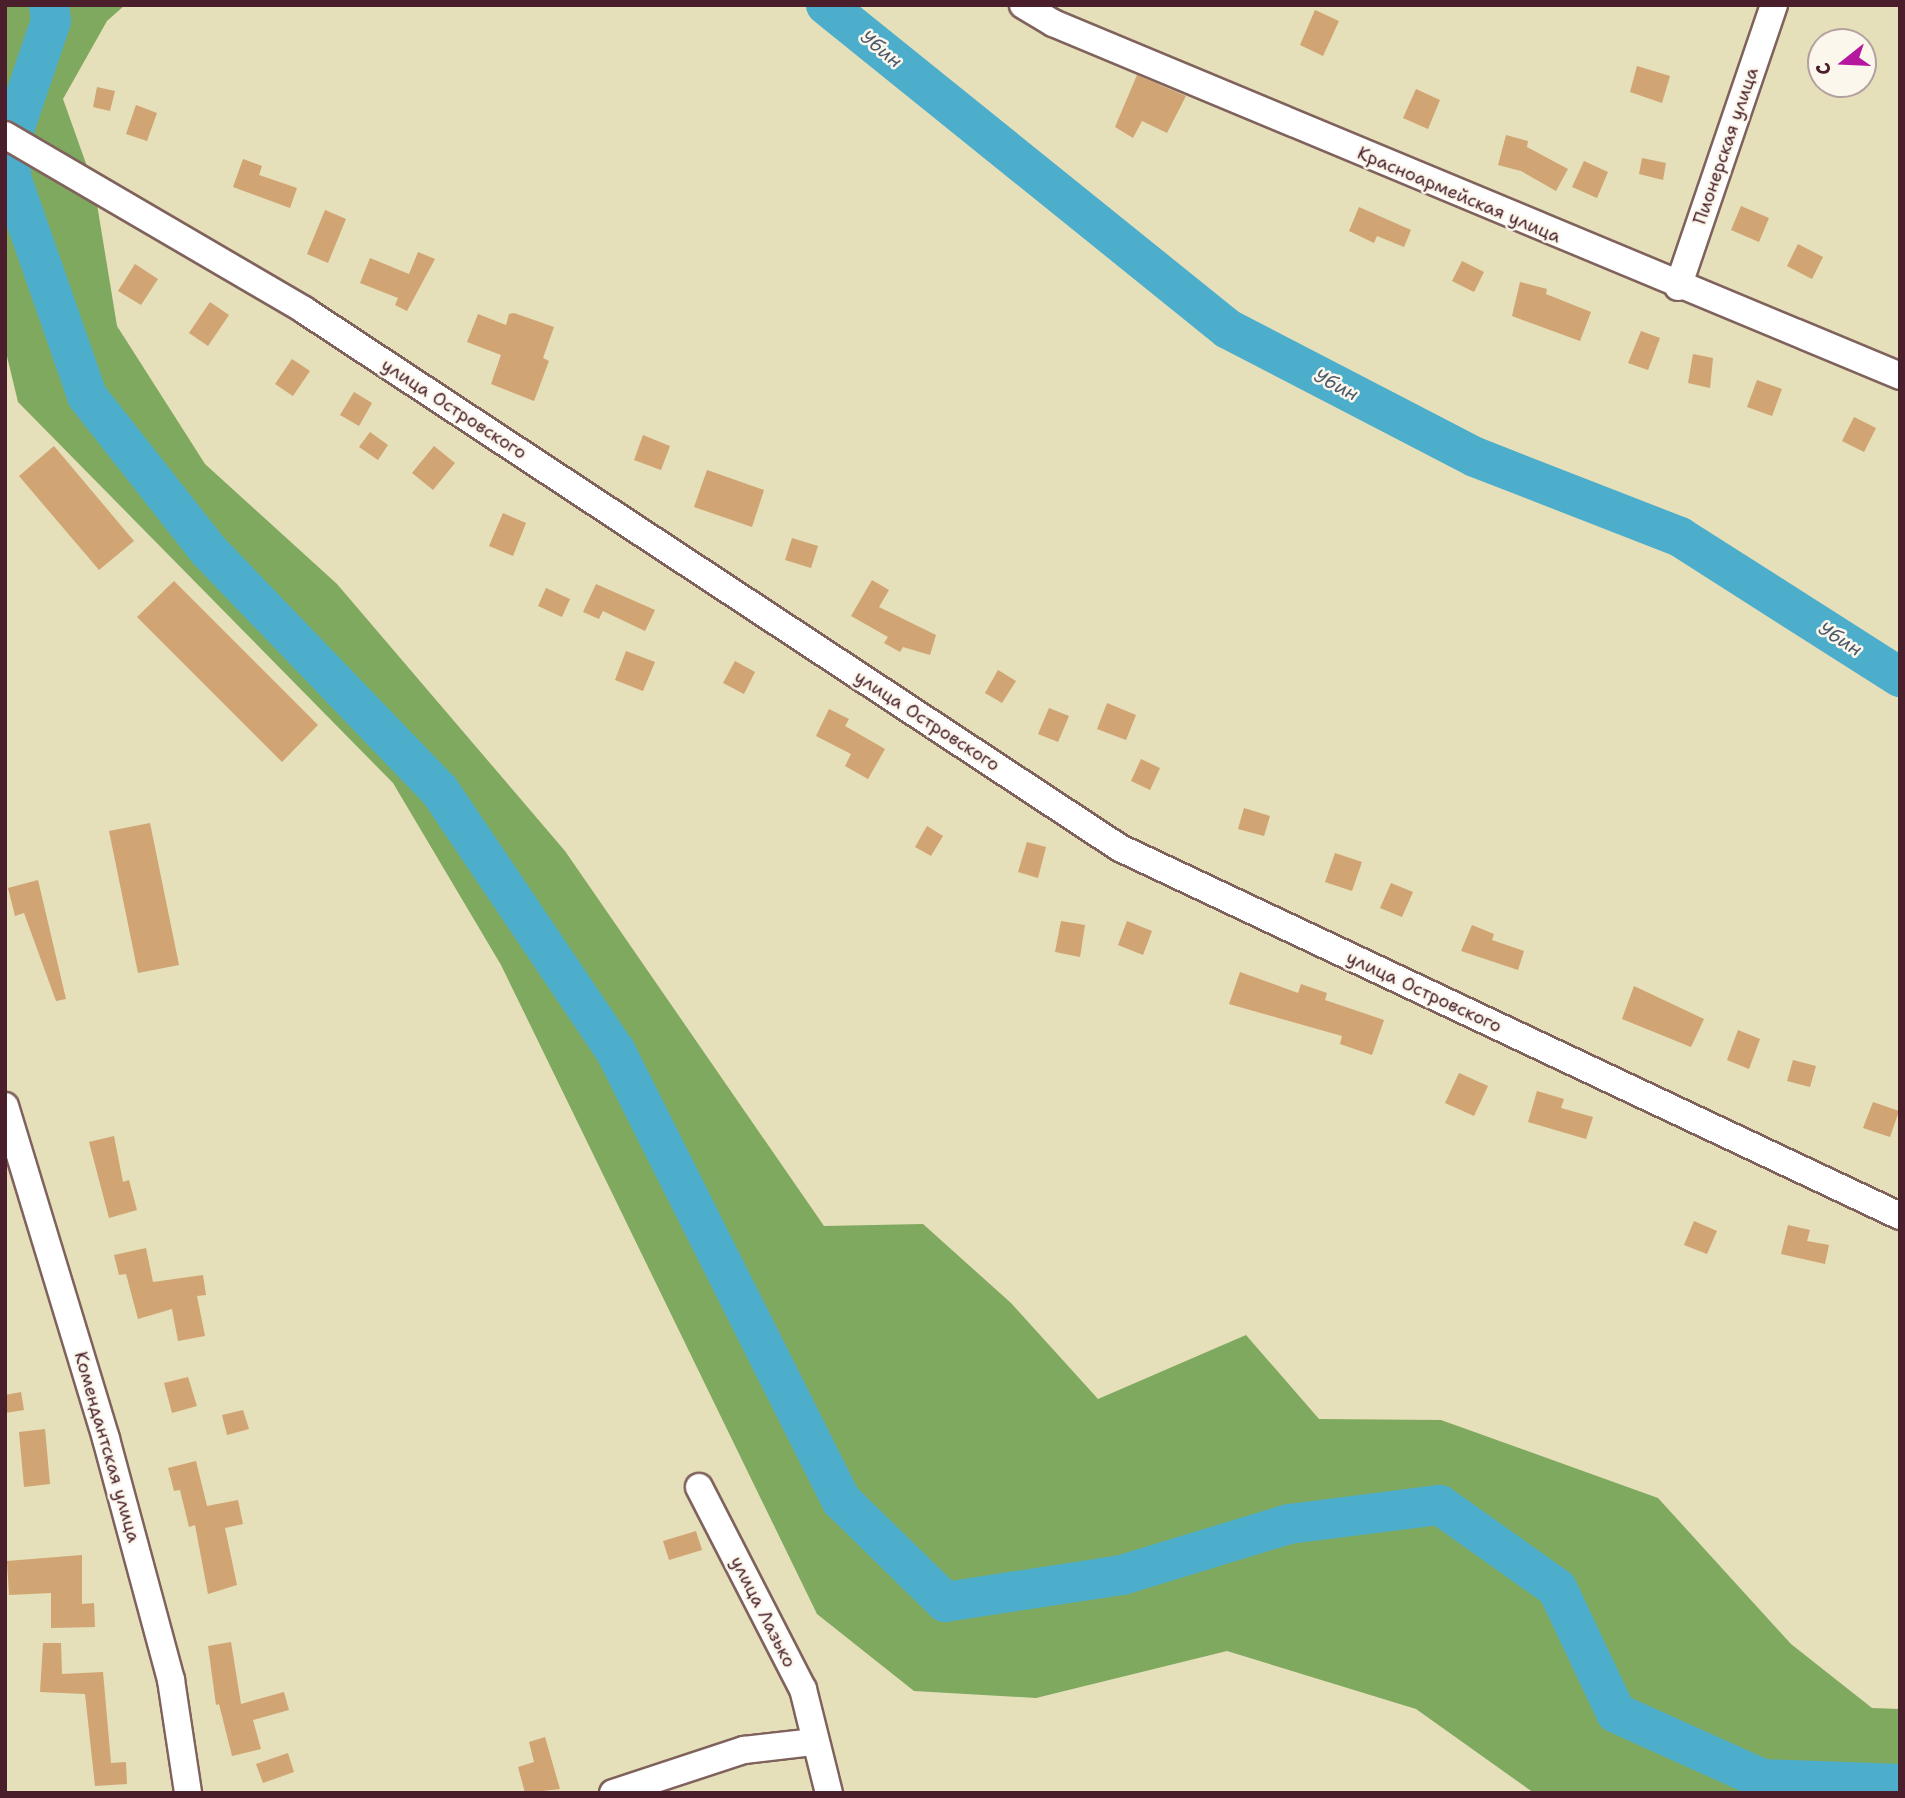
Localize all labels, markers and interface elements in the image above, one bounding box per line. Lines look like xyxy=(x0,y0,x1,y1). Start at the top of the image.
water label: Убин xyxy=(856,25,906,73)
north arrow xyxy=(1807,28,1877,98)
text: С xyxy=(1810,60,1837,78)
street label: Пионерская улица xyxy=(1689,65,1763,227)
street label: Красноармейская улица xyxy=(1354,142,1564,248)
street label: улица Островского xyxy=(377,354,531,464)
water label: Убин xyxy=(1310,364,1362,406)
water label: Убин xyxy=(1814,617,1866,661)
street label: улица Островского xyxy=(850,666,1004,776)
street label: улица Островского xyxy=(1343,947,1505,1037)
street label: Комендантская улица xyxy=(69,1349,145,1545)
street label: улица Лазько xyxy=(726,1553,800,1671)

